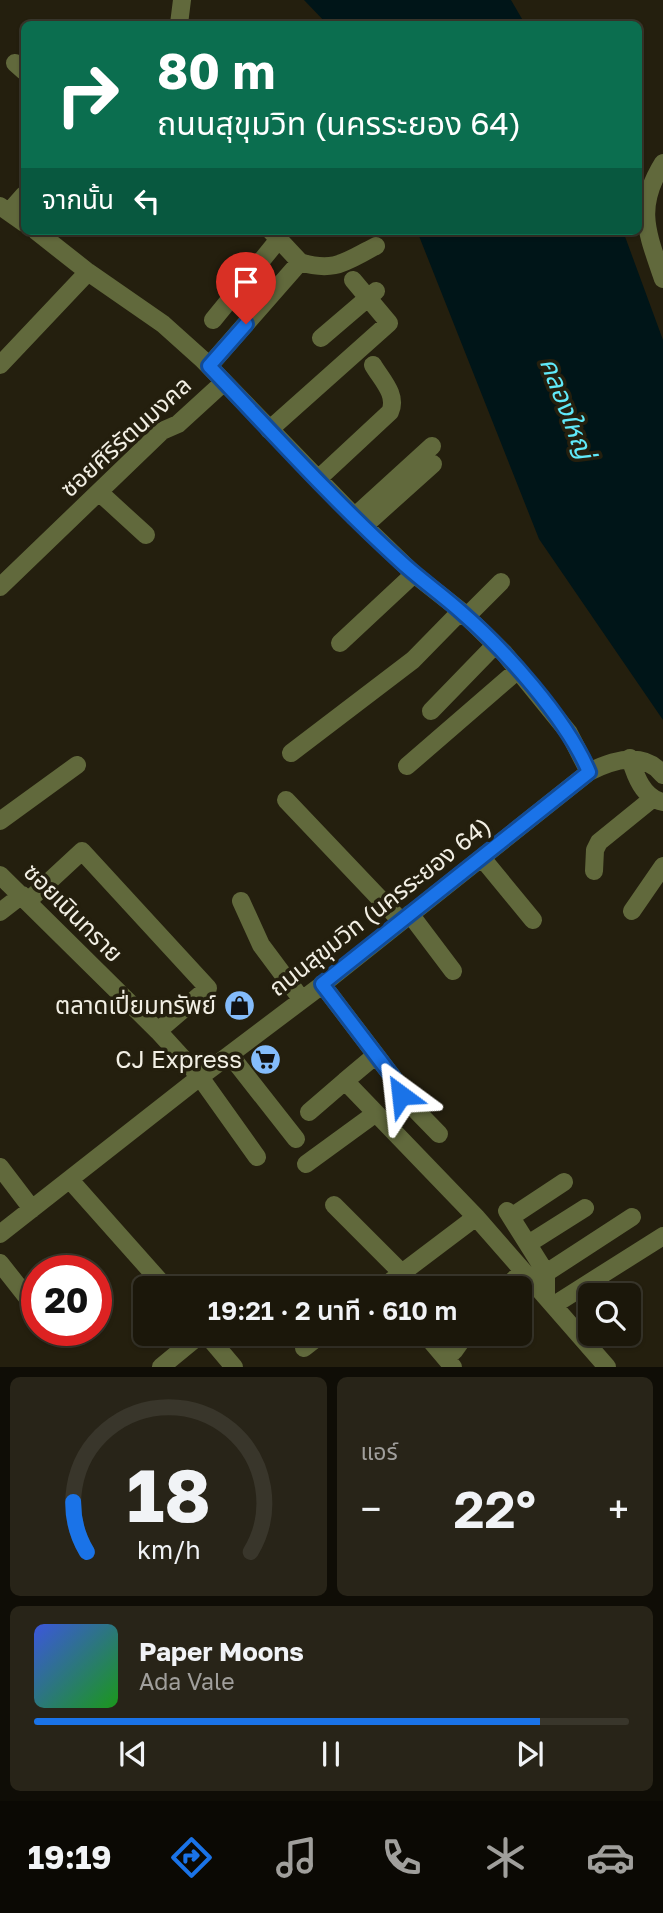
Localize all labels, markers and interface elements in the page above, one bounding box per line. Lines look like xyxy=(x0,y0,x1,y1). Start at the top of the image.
text: 80 m xyxy=(157,41,275,100)
icon: right xyxy=(42,49,133,140)
text: ถนนสุขุมวิท (นครระยอง 64) xyxy=(157,104,521,142)
icon: left xyxy=(128,182,166,220)
text: จากนั้น xyxy=(42,184,114,215)
pin xyxy=(216,252,276,324)
icon: arrive xyxy=(227,263,265,301)
water label: คลองใหญ่ xyxy=(534,353,602,467)
street label: ซอยศิริรัตนมงคล xyxy=(54,370,196,502)
street label: ถนนสุขุมวิท (นครระยอง 64) xyxy=(263,810,497,1003)
street label: ซอยเนินทราย xyxy=(19,856,130,967)
place label: ตลาดเปี่ยมทรัพย์ xyxy=(55,989,216,1019)
shop icon: ตลาดเปี่ยมทรัพย์ xyxy=(222,989,256,1023)
supermarket icon: CJ Express xyxy=(248,1043,282,1077)
place label: CJ Express xyxy=(115,1044,242,1073)
position arrow xyxy=(364,1058,438,1132)
speed limit sign: 20 xyxy=(21,1255,112,1346)
map controls xyxy=(578,1283,641,1346)
button: search xyxy=(578,1283,641,1346)
text: 19:21 · 2 นาที · 610 m xyxy=(208,1295,457,1326)
text: แอร์ xyxy=(361,1437,398,1465)
text: 18 xyxy=(126,1452,210,1539)
text: 22° xyxy=(453,1477,536,1539)
text: − xyxy=(361,1486,381,1531)
text: + xyxy=(608,1486,629,1531)
text: km/h xyxy=(136,1534,200,1565)
text: Paper Moons xyxy=(139,1636,304,1667)
text: Ada Vale xyxy=(139,1667,235,1695)
icon: previous xyxy=(114,1735,152,1773)
icon: pause xyxy=(312,1735,350,1773)
icon: next xyxy=(511,1735,549,1773)
icon: directions xyxy=(167,1833,216,1882)
icon: music xyxy=(272,1833,321,1882)
icon: phone xyxy=(377,1833,426,1882)
icon: climate xyxy=(481,1833,530,1882)
icon: car xyxy=(586,1833,635,1882)
text: 19:19 xyxy=(28,1838,112,1876)

